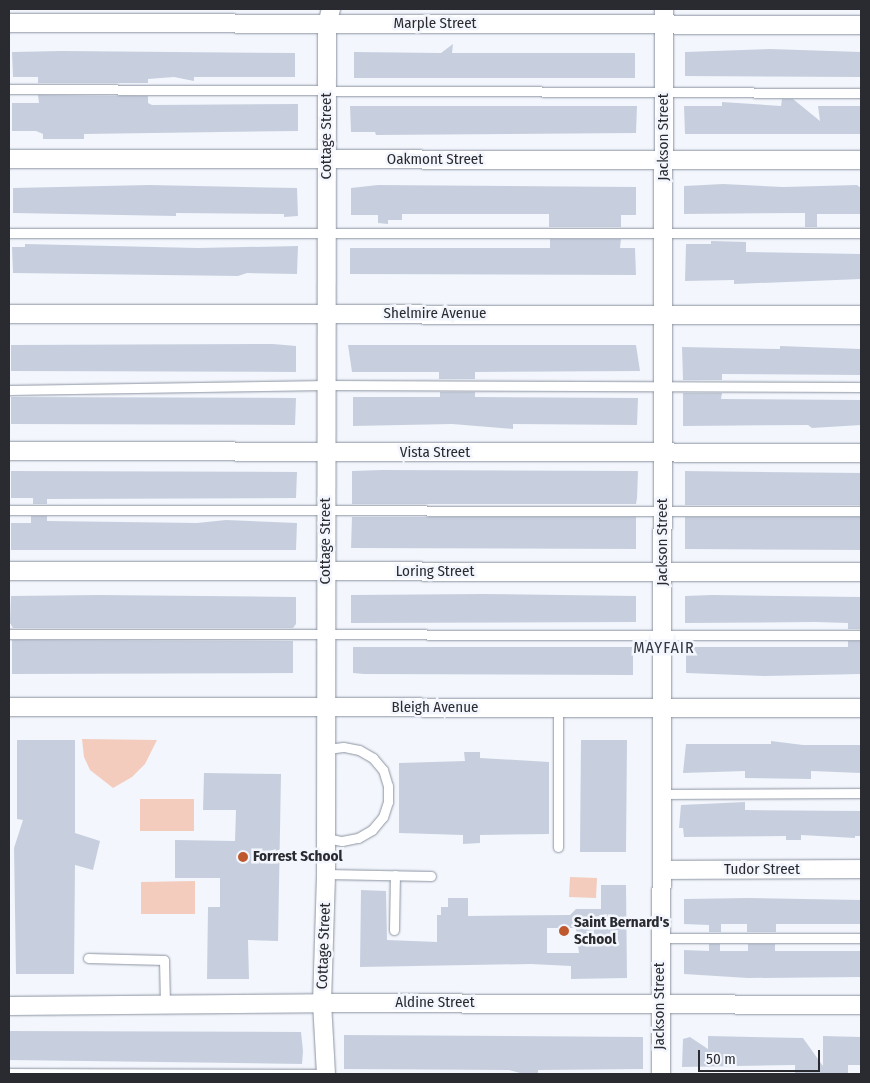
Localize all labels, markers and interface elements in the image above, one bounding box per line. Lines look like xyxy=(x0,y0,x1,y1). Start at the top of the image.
street label: Marple Street xyxy=(394,15,476,33)
street label: Cottage Street xyxy=(318,93,336,179)
street label: Jackson Street xyxy=(655,93,673,181)
street label: Oakmont Street xyxy=(387,151,483,169)
street label: Shelmire Avenue xyxy=(384,305,486,323)
street label: Vista Street xyxy=(400,444,470,462)
street label: Cottage Street xyxy=(317,498,335,584)
street label: Jackson Street xyxy=(654,498,672,586)
street label: Loring Street xyxy=(396,563,474,581)
district label: MAYFAIR xyxy=(632,638,696,658)
street label: Bleigh Avenue xyxy=(392,699,478,717)
place label: Forrest School xyxy=(253,848,343,866)
marker: Forrest School xyxy=(237,851,249,863)
street label: Tudor Street xyxy=(724,861,800,879)
street label: Cottage Street xyxy=(313,902,335,990)
place label: Saint Bernard's School xyxy=(574,913,669,948)
marker: Saint Bernard's School xyxy=(558,925,570,937)
street label: Jackson Street xyxy=(651,962,669,1050)
street label: Aldine Street xyxy=(395,994,475,1012)
scale bar xyxy=(700,1040,822,1072)
text: 50 m xyxy=(706,1050,736,1068)

